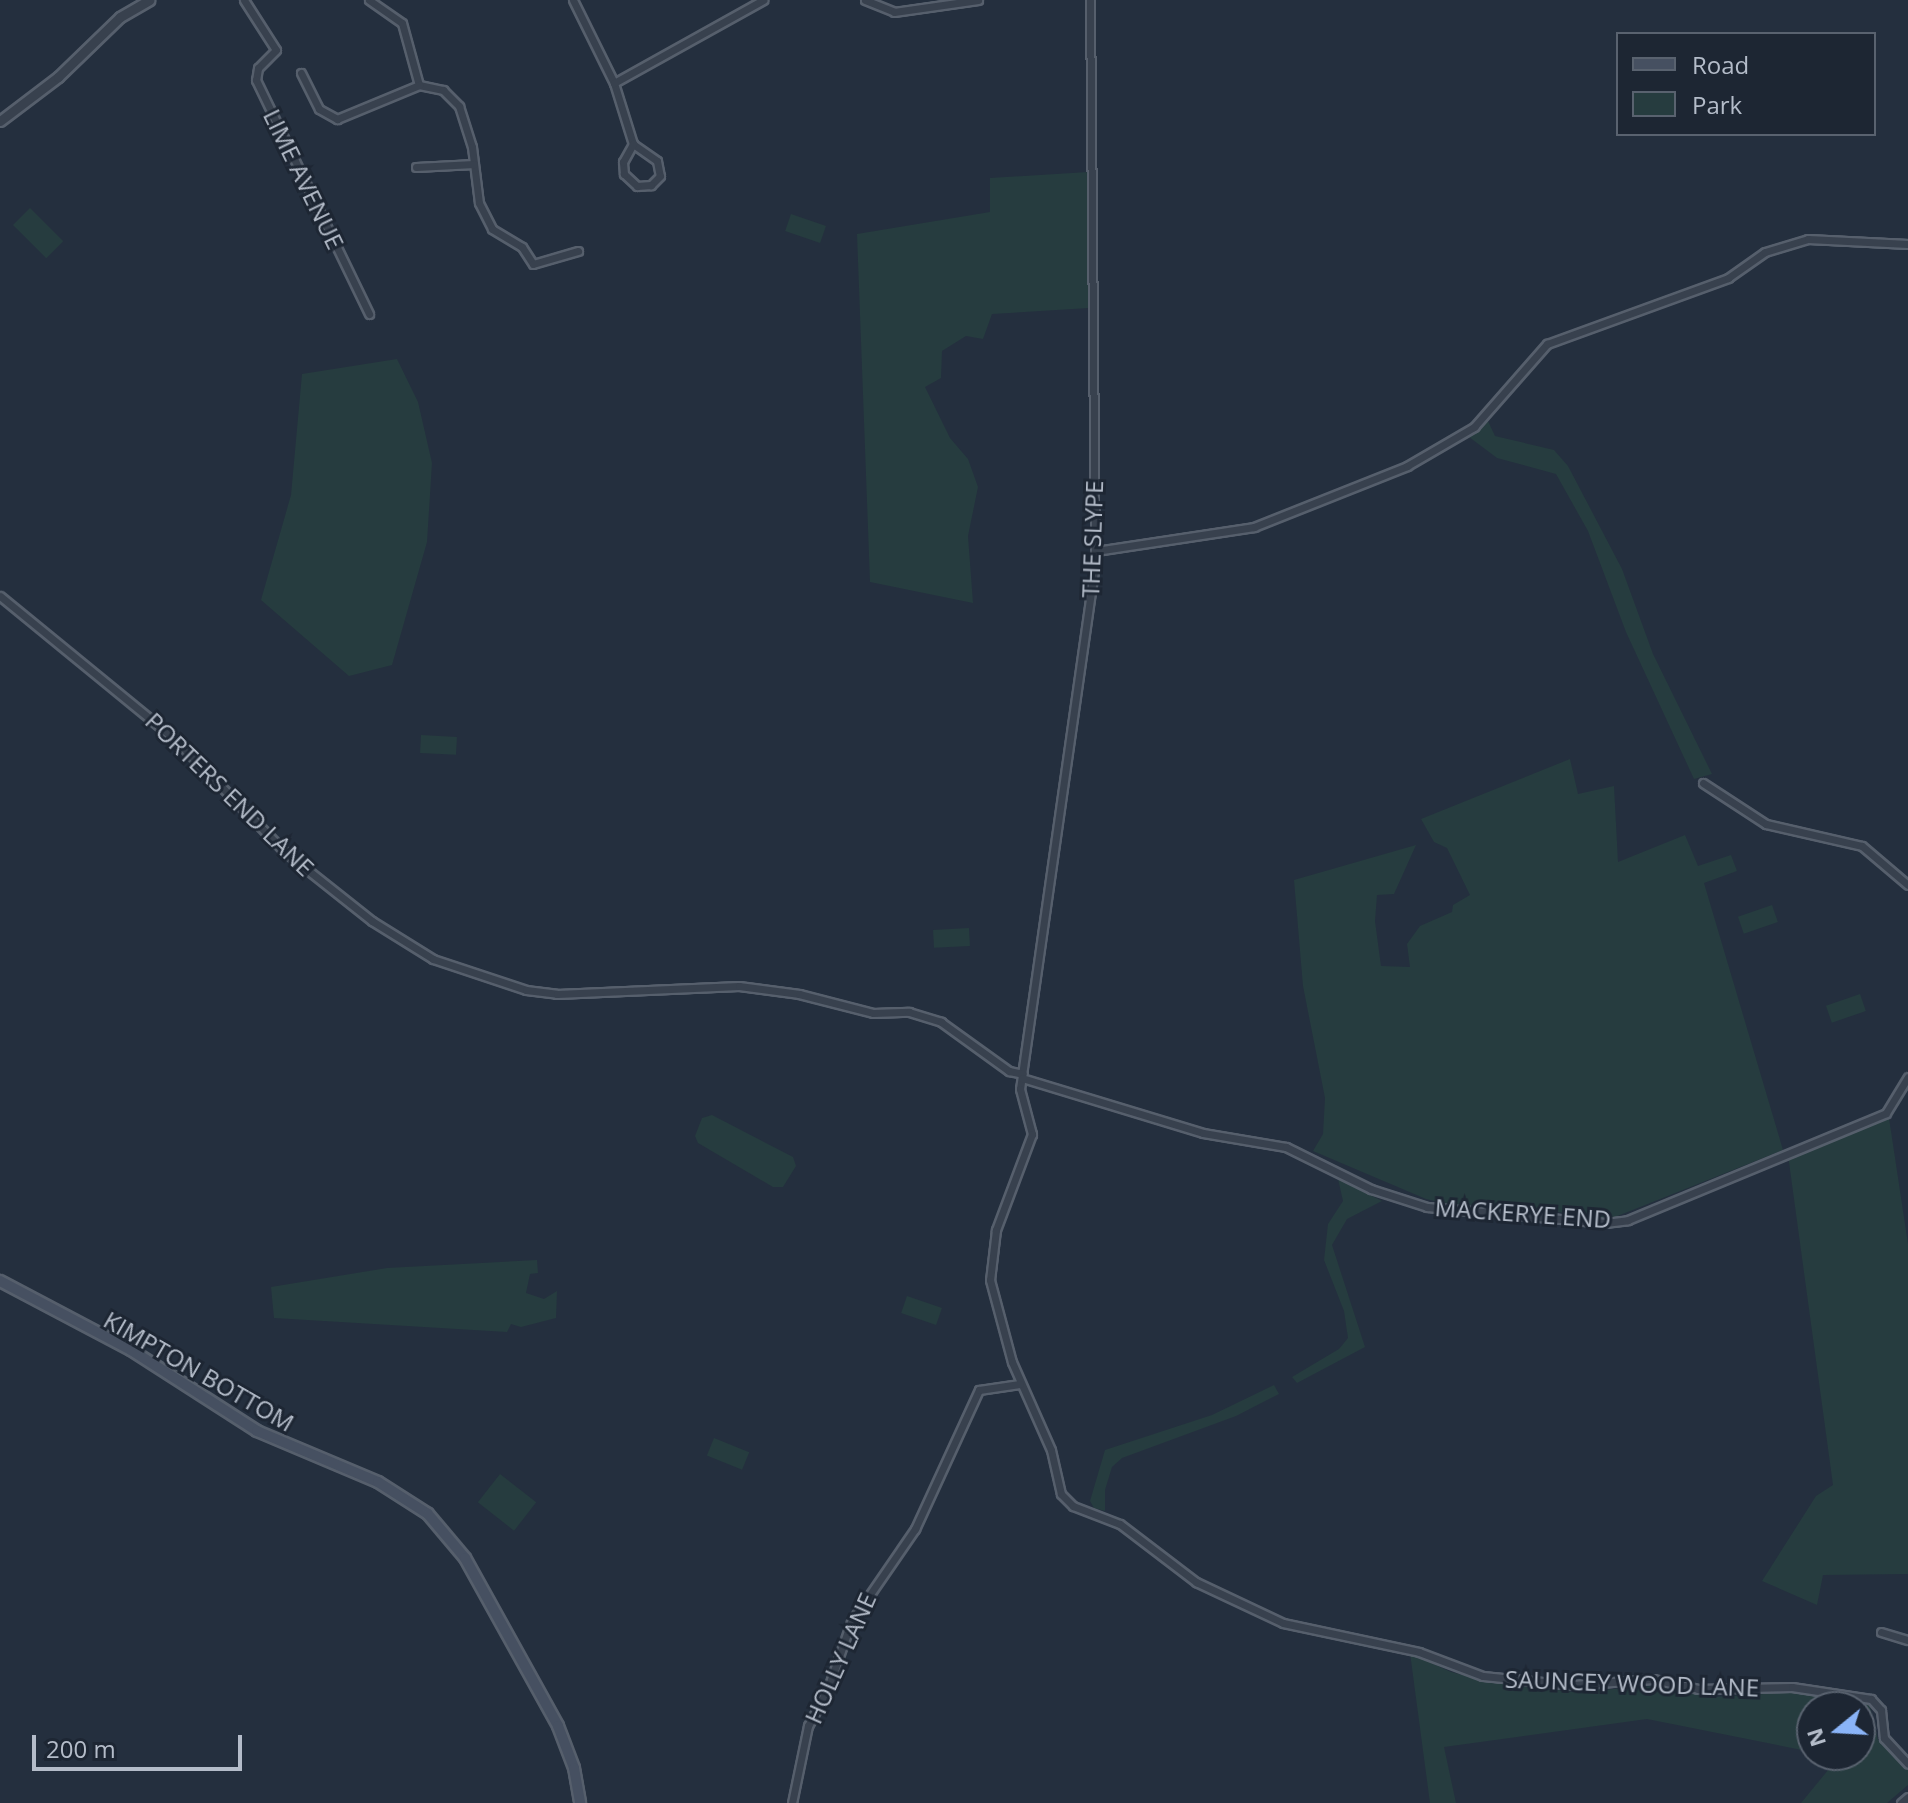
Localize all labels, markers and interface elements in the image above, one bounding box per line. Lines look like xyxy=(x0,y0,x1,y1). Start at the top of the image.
legend xyxy=(1616,32,1876,136)
text: Road xyxy=(1692,48,1749,81)
text: Park xyxy=(1692,88,1742,121)
street label: LIME AVENUE xyxy=(258,104,350,254)
street label: THE SLYPE xyxy=(1076,480,1108,598)
street label: PORTERS END LANE xyxy=(140,706,320,882)
street label: MACKERYE END xyxy=(1434,1192,1612,1234)
street label: KIMPTON BOTTOM xyxy=(99,1305,299,1437)
street label: HOLLY LANE xyxy=(798,1588,882,1728)
street label: SAUNCEY WOOD LANE xyxy=(1504,1664,1760,1702)
north arrow xyxy=(1796,1691,1876,1771)
scale bar xyxy=(36,1719,246,1769)
text: N xyxy=(1798,1725,1832,1751)
text: 200 m xyxy=(46,1732,116,1765)

